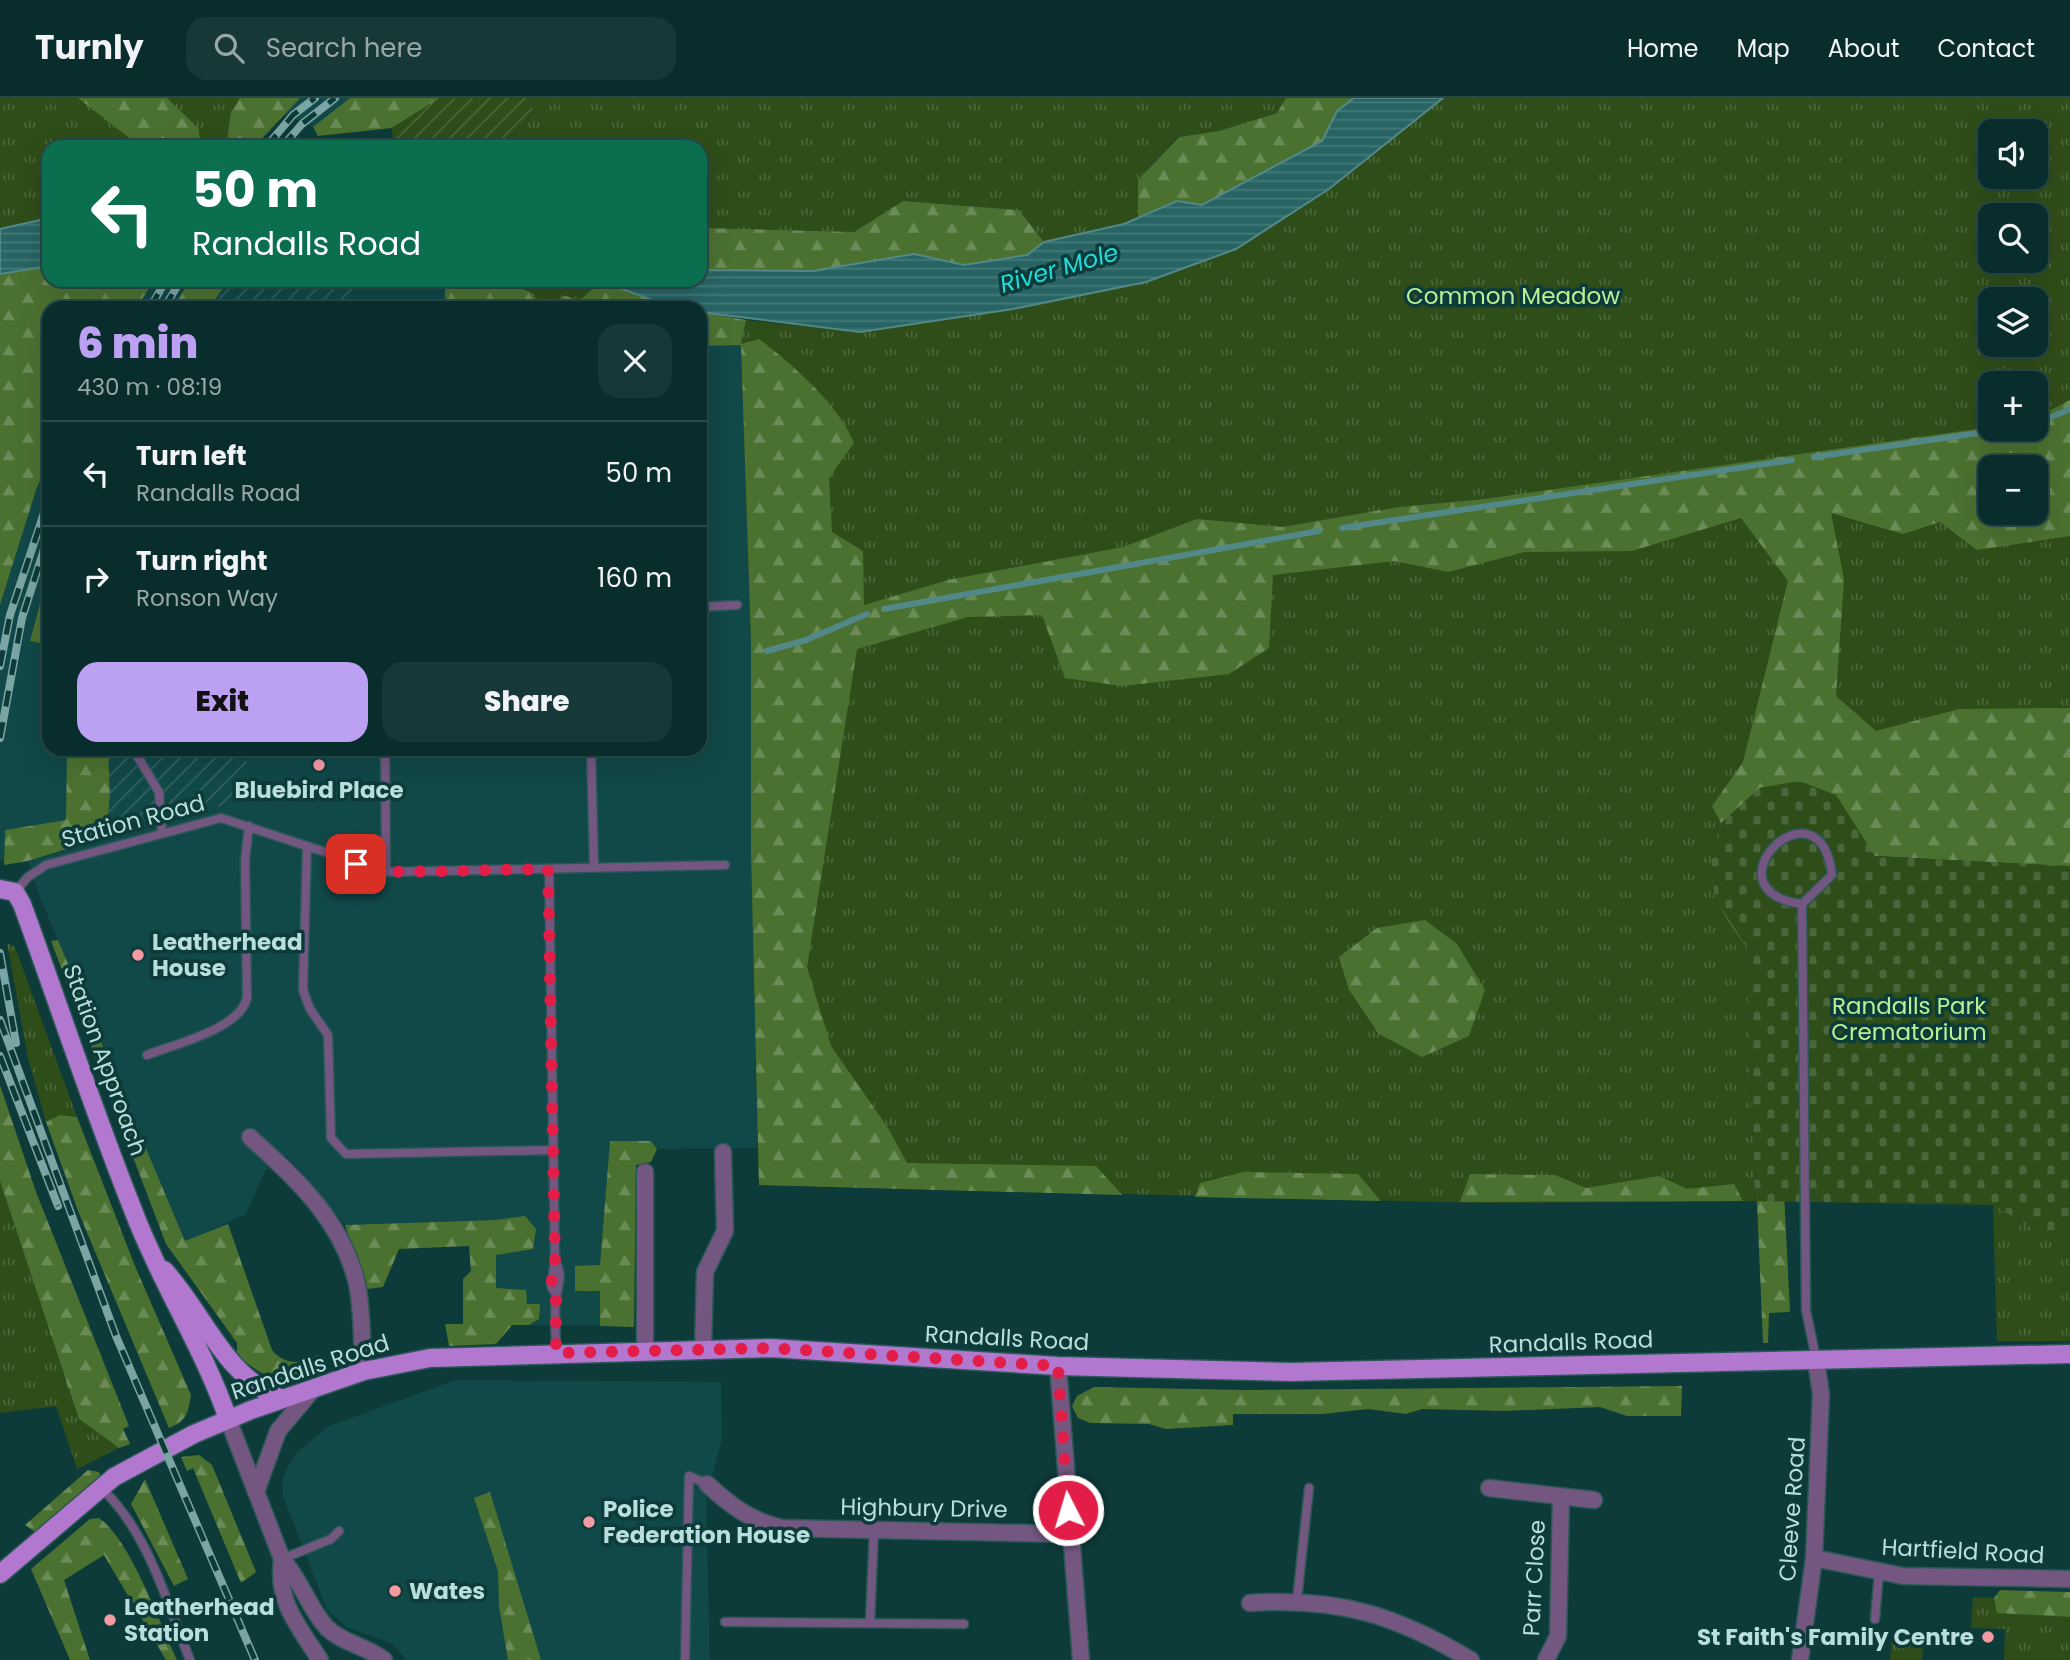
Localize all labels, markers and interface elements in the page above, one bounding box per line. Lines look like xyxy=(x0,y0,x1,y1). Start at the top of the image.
search box xyxy=(186,17,676,80)
text: Turnly xyxy=(35,24,144,71)
icon: search xyxy=(210,29,248,67)
text: Search here xyxy=(266,30,422,66)
text: Home xyxy=(1627,32,1699,65)
text: Map xyxy=(1737,32,1790,65)
text: About xyxy=(1828,32,1899,65)
text: Contact xyxy=(1937,32,2035,65)
map controls xyxy=(1978,119,2048,525)
button: sound xyxy=(1978,119,2048,189)
text: 50 m xyxy=(192,156,318,224)
icon: left xyxy=(77,168,168,259)
button: search xyxy=(1978,203,2048,273)
text: Randalls Road xyxy=(192,221,421,266)
water label: River Mole xyxy=(996,235,1122,301)
park label: Common Meadow xyxy=(1406,280,1620,312)
button: layers xyxy=(1978,287,2048,357)
text: 6 min xyxy=(77,314,198,373)
button: close xyxy=(598,324,672,398)
text: 430 m · 08:19 xyxy=(77,371,222,403)
button: + xyxy=(1978,371,2048,441)
text: Turn left xyxy=(136,438,247,474)
icon: left xyxy=(77,455,115,493)
text: 50 m xyxy=(606,455,672,491)
button: − xyxy=(1978,455,2048,525)
text: Randalls Road xyxy=(136,477,301,509)
text: Turn right xyxy=(136,543,268,579)
icon: right xyxy=(77,560,115,598)
text: 160 m xyxy=(597,560,672,596)
text: Ronson Way xyxy=(136,582,278,614)
button: Exit xyxy=(77,662,368,742)
button: Share xyxy=(382,662,672,742)
marker: Bluebird Place xyxy=(311,757,327,773)
place label: Bluebird Place xyxy=(234,774,404,806)
street label: Station Road xyxy=(58,787,208,855)
pin xyxy=(326,834,386,894)
icon: arrive xyxy=(337,845,375,883)
place label: Leatherhead House xyxy=(152,926,303,984)
marker: Leatherhead House xyxy=(130,947,146,963)
street label: Station Approach xyxy=(56,960,154,1160)
park label: Randalls Park Crematorium xyxy=(1831,990,1987,1048)
street label: Randalls Road xyxy=(924,1318,1090,1358)
street label: Randalls Road xyxy=(1488,1323,1654,1361)
street label: Randalls Road xyxy=(227,1326,393,1408)
street label: Cleeve Road xyxy=(1771,1436,1813,1582)
position arrow xyxy=(1031,1473,1105,1547)
street label: Highbury Drive xyxy=(840,1491,1008,1525)
place label: Police Federation House xyxy=(603,1493,810,1551)
marker: Police Federation House xyxy=(581,1514,597,1530)
street label: Parr Close xyxy=(1515,1519,1553,1637)
street label: Hartfield Road xyxy=(1881,1531,2045,1571)
place label: Wates xyxy=(409,1575,485,1607)
marker: Wates xyxy=(387,1583,403,1599)
place label: Leatherhead Station xyxy=(124,1591,275,1649)
marker: Leatherhead Station xyxy=(102,1612,118,1628)
place label: St Faith's Family Centre xyxy=(1697,1621,1974,1653)
marker: St Faith's Family Centre xyxy=(1980,1629,1996,1645)

